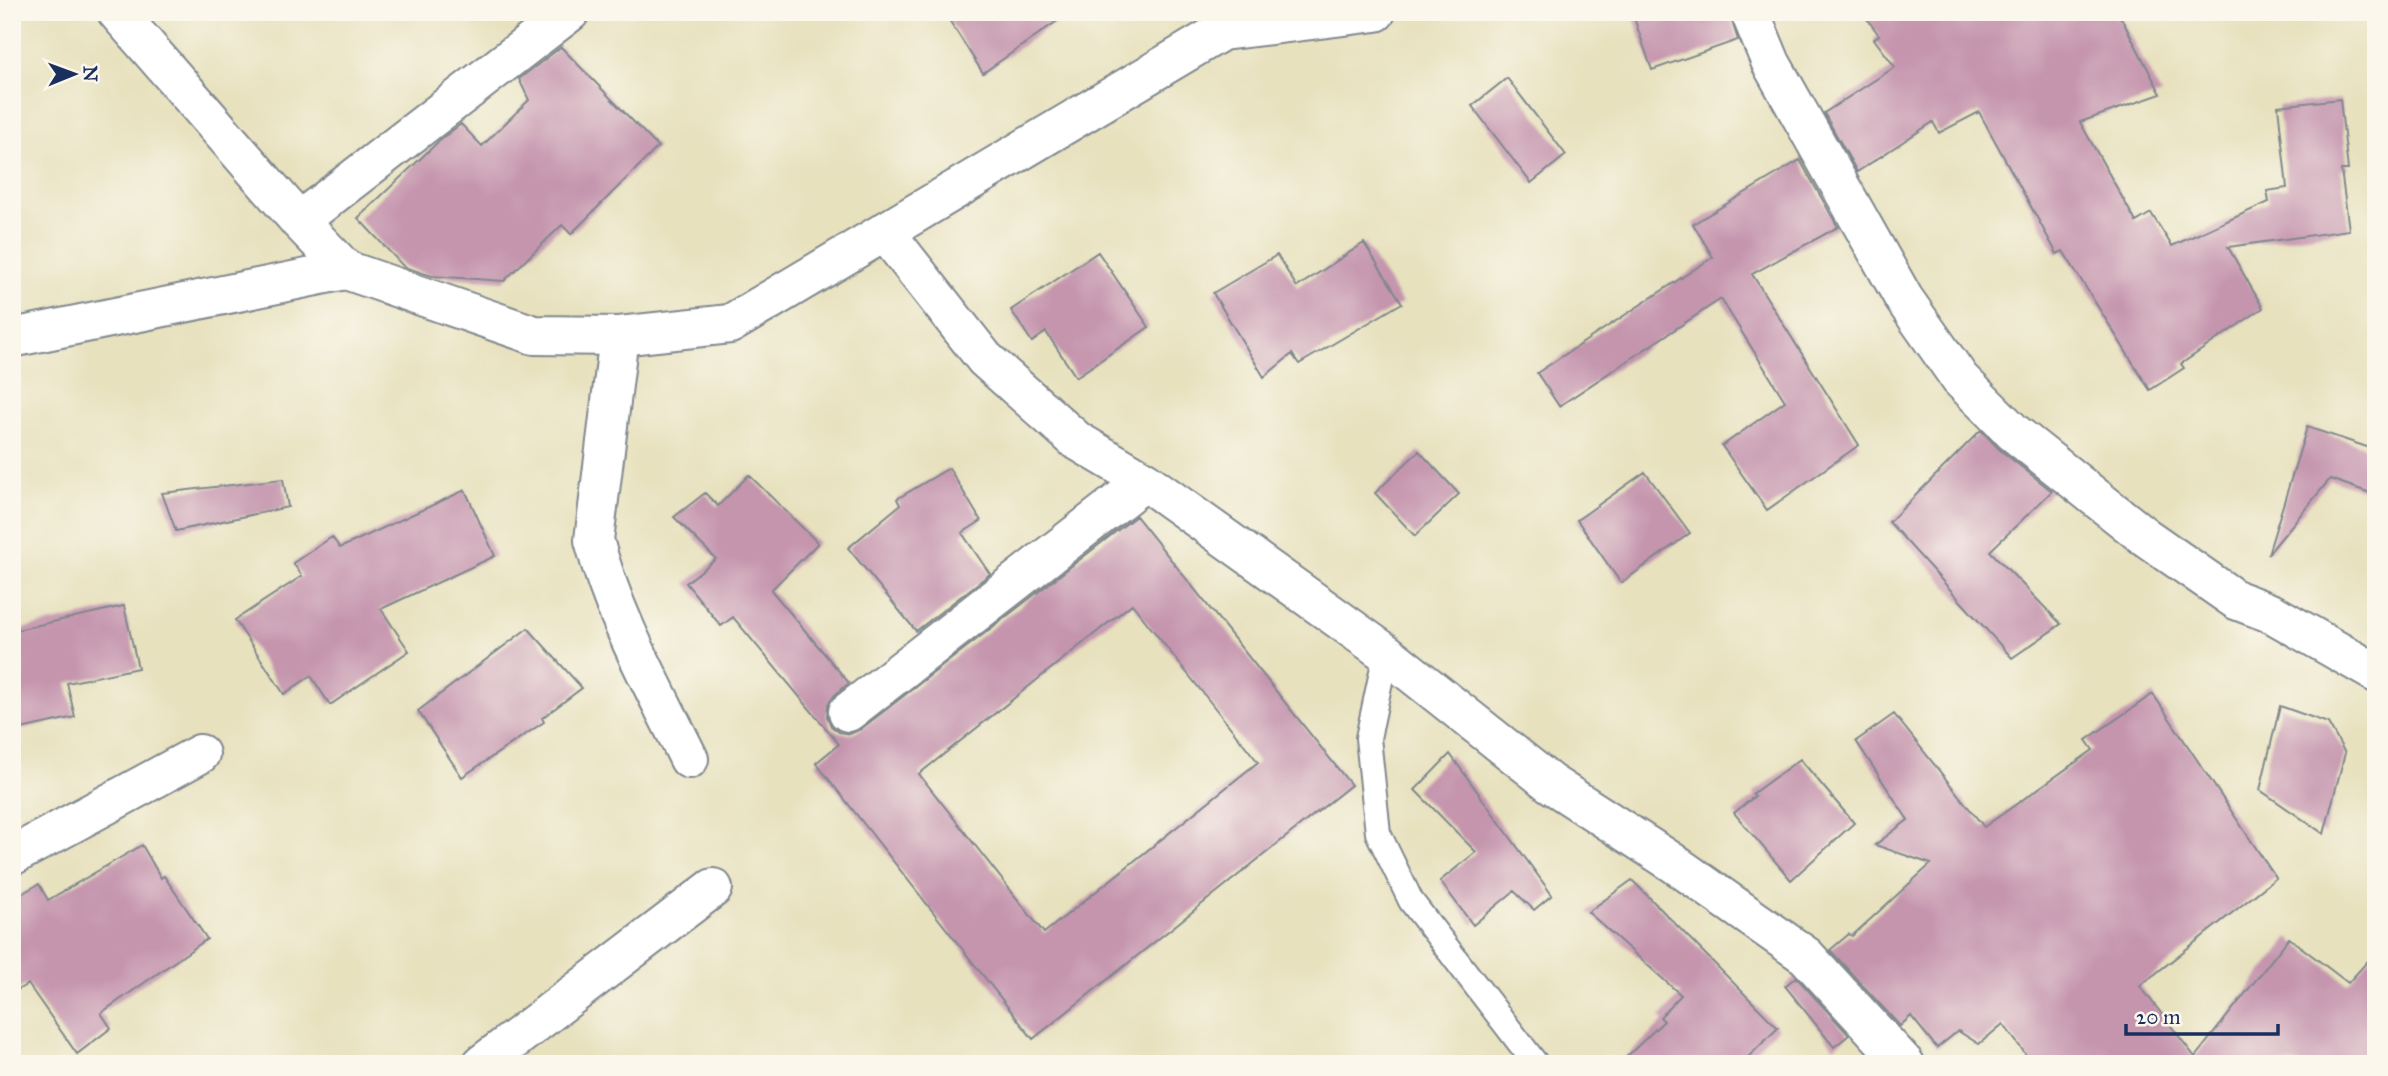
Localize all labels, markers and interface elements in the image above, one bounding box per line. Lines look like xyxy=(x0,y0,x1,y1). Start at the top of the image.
north arrow xyxy=(38,38,108,108)
text: N xyxy=(79,65,102,82)
scale bar xyxy=(2126,992,2278,1036)
text: 20 m xyxy=(2136,1004,2181,1030)

